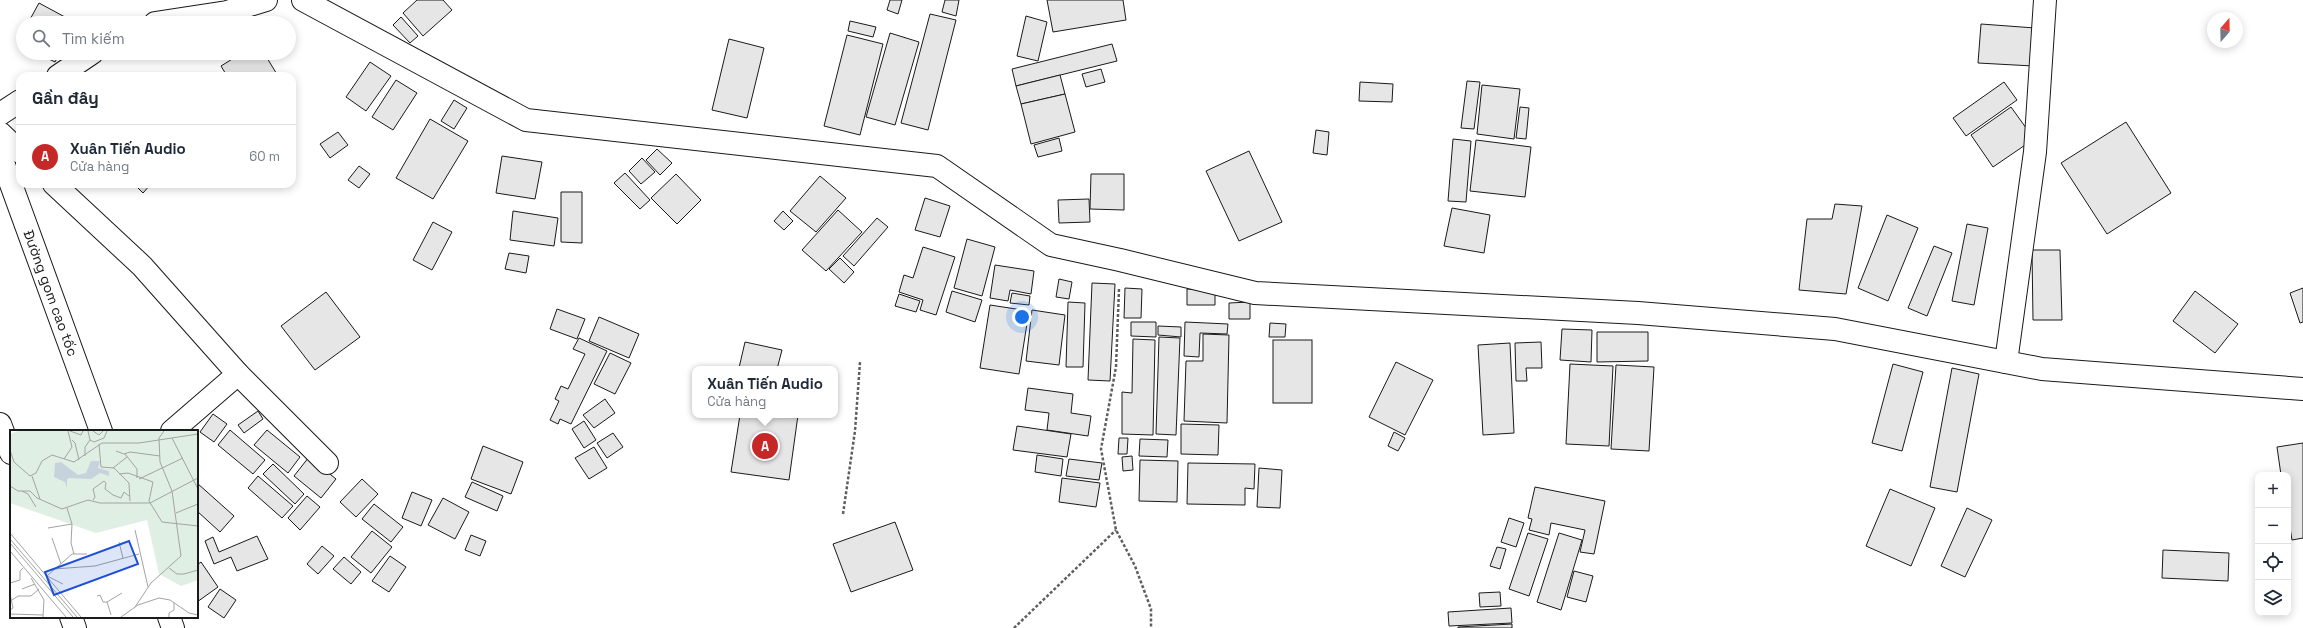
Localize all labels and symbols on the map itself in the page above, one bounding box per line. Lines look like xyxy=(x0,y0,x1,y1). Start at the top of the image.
north arrow xyxy=(2207,12,2243,48)
street label: Đường gom cao tốc xyxy=(19,227,82,359)
your location xyxy=(1012,307,1032,327)
inset map xyxy=(10,430,198,618)
pin: A xyxy=(752,431,778,461)

